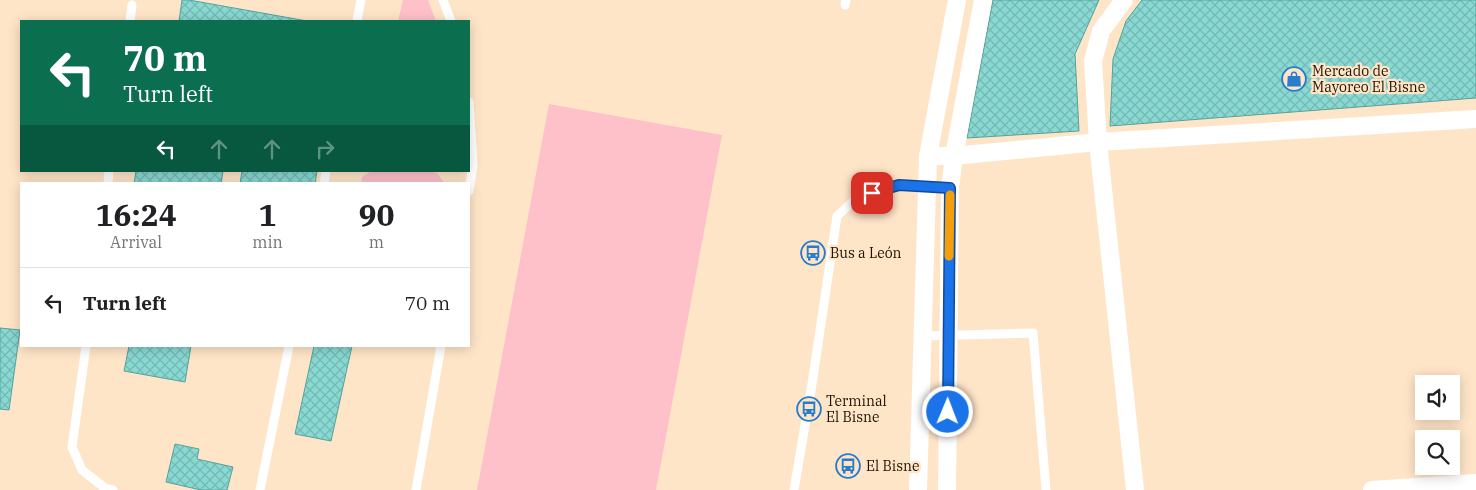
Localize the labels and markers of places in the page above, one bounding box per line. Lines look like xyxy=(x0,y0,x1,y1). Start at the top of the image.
place label: Mercado de Mayoreo El Bisne xyxy=(1312,62,1425,96)
shop icon: Mercado de Mayoreo El Bisne xyxy=(1281,66,1307,92)
pin xyxy=(851,172,893,214)
bus stop icon: Bus a León xyxy=(800,240,826,266)
place label: Bus a León xyxy=(830,244,902,262)
place label: Terminal El Bisne xyxy=(826,392,887,426)
bus stop icon: Terminal El Bisne xyxy=(796,396,822,422)
bus stop icon: El Bisne xyxy=(835,453,861,479)
place label: El Bisne xyxy=(866,457,920,475)

